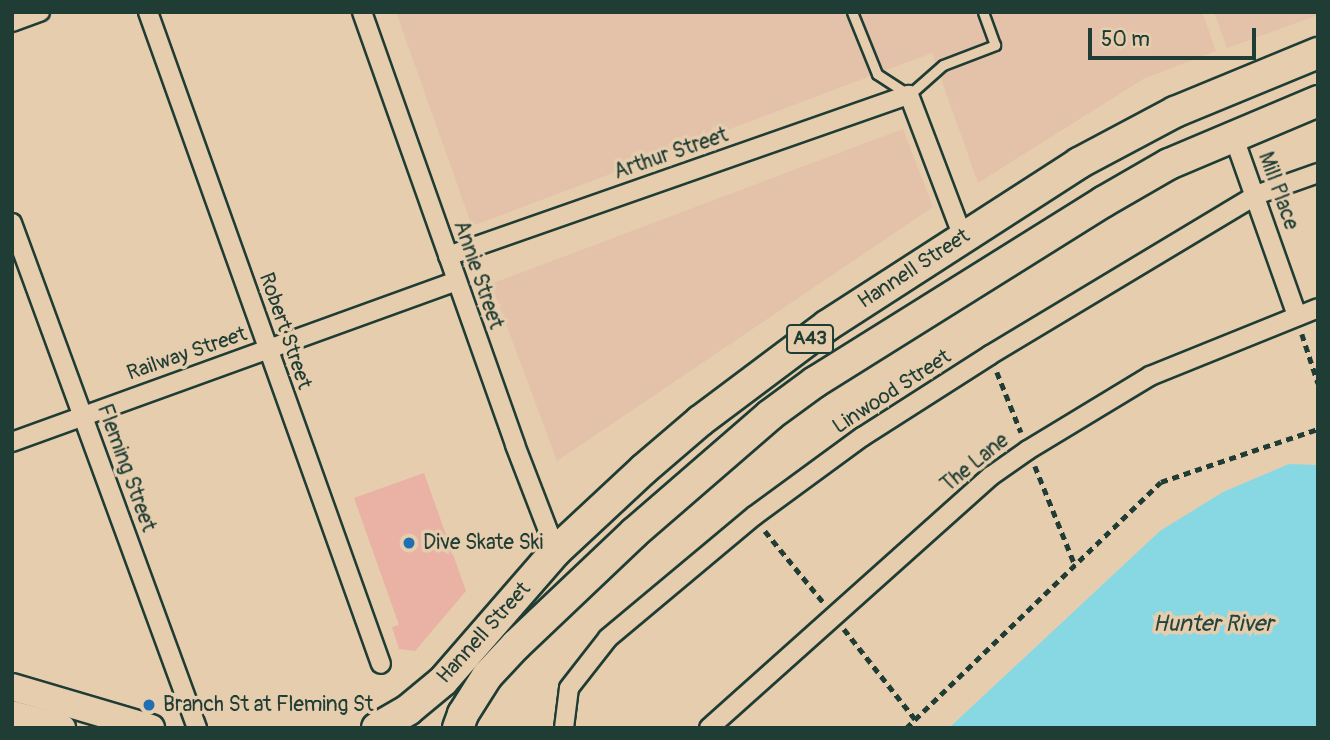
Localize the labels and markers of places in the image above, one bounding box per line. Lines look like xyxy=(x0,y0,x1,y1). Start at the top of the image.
place label: Dive Skate Ski xyxy=(423,530,543,556)
marker: Dive Skate Ski xyxy=(401,535,417,551)
place label: Branch St at Fleming St xyxy=(163,692,374,718)
marker: Branch St at Fleming St xyxy=(141,697,157,713)

